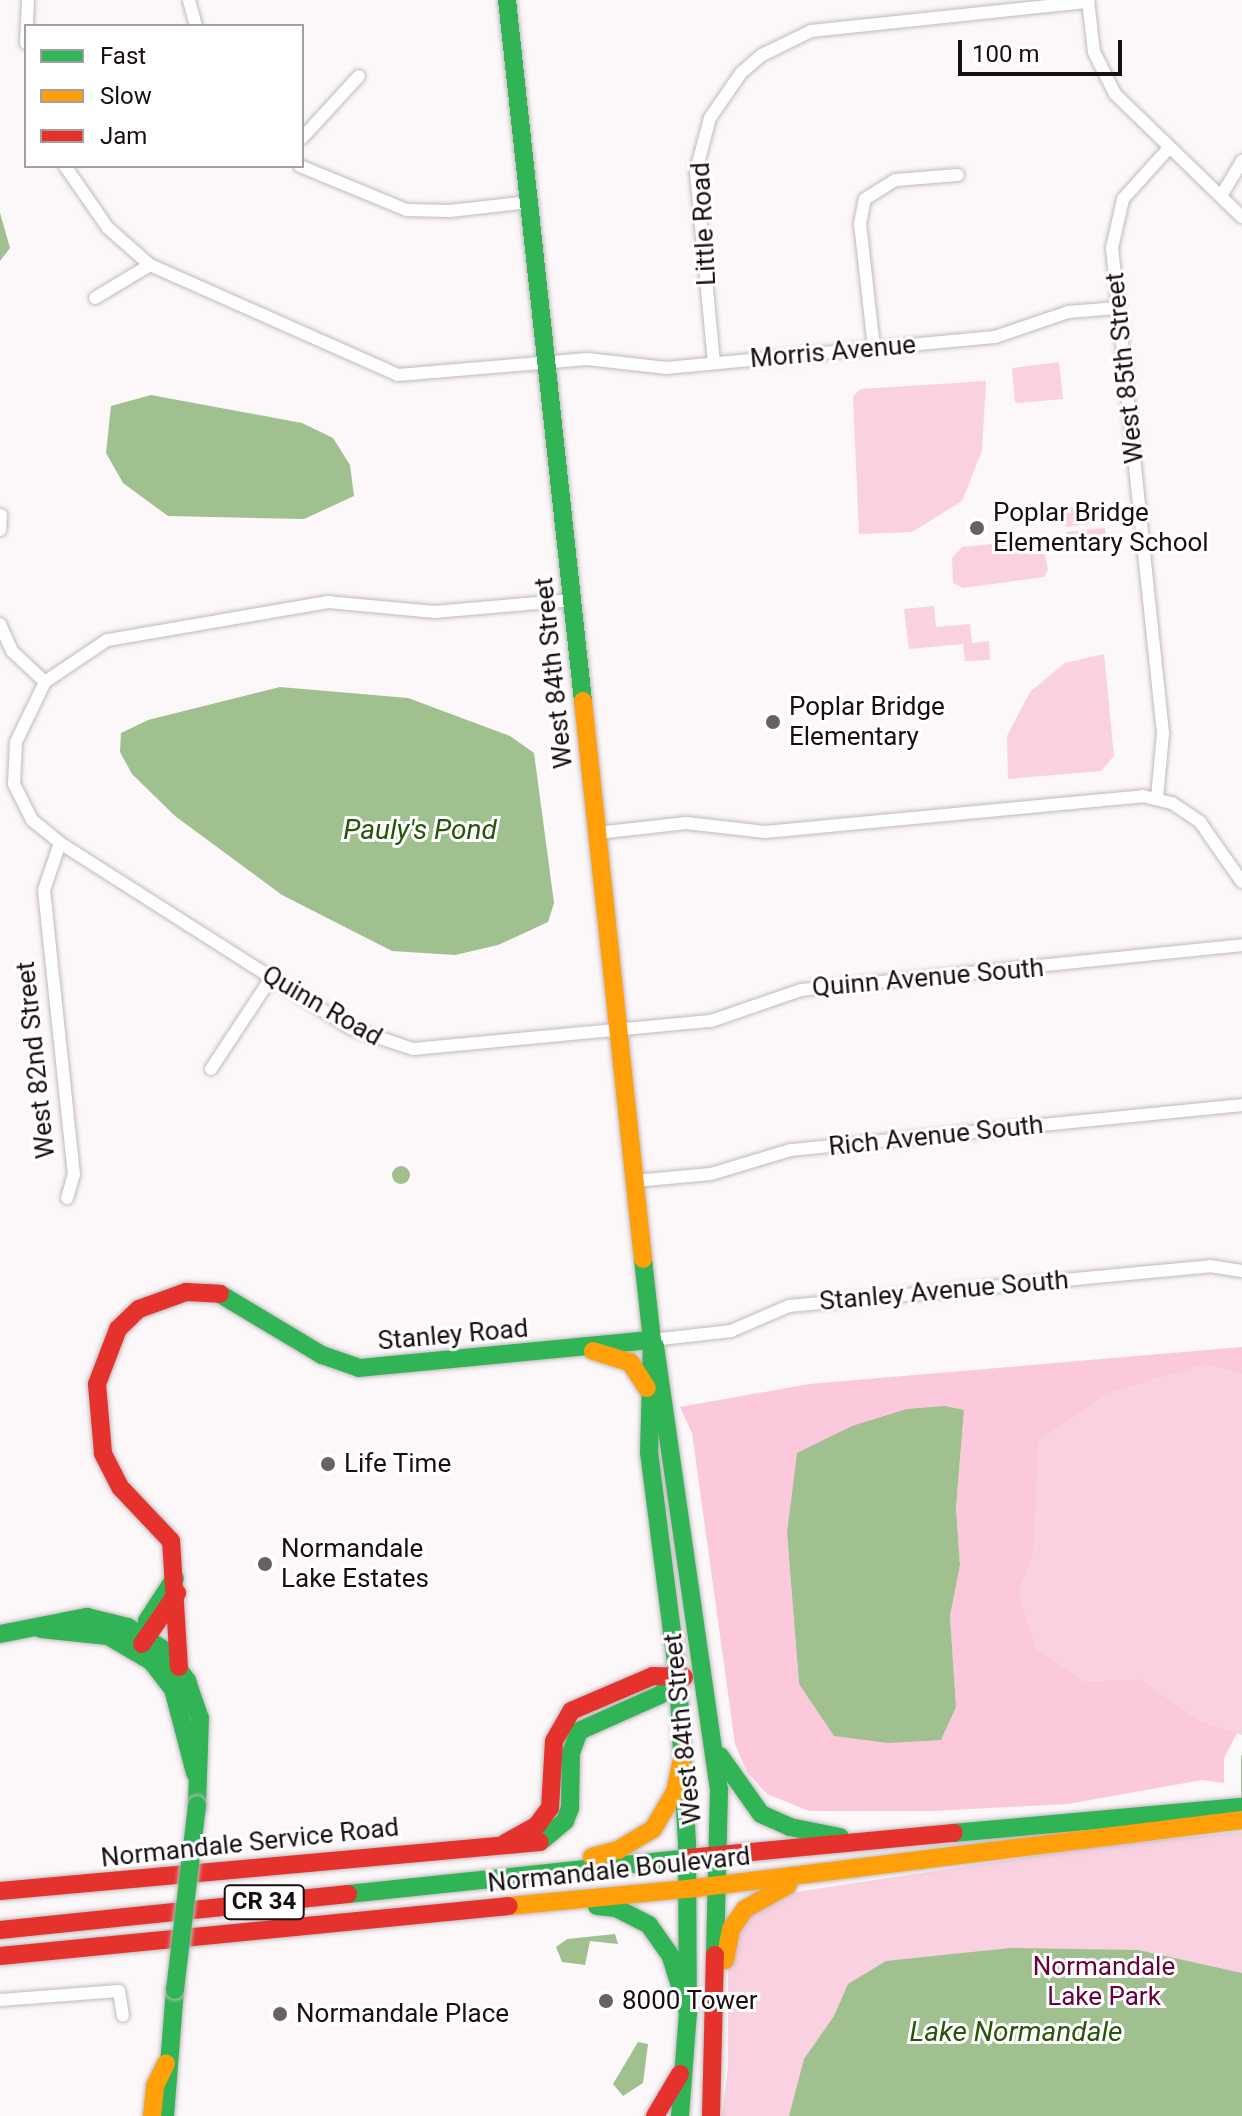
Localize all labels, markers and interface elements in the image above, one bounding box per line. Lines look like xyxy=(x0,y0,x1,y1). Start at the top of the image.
legend xyxy=(24,24,304,168)
scale bar xyxy=(962,24,1126,74)
text: 100 m xyxy=(972,40,1039,68)
text: Fast xyxy=(100,42,146,70)
text: Slow xyxy=(100,82,152,110)
text: Jam xyxy=(100,122,147,150)
street label: Little Road xyxy=(685,161,723,287)
street label: West 85th Street xyxy=(1099,271,1151,465)
street label: Morris Avenue xyxy=(749,329,917,375)
place label: Poplar Bridge Elementary School xyxy=(993,497,1209,558)
marker: Poplar Bridge Elementary School xyxy=(968,519,986,537)
street label: West 84th Street xyxy=(528,576,580,770)
place label: Poplar Bridge Elementary xyxy=(789,691,945,752)
marker: Poplar Bridge Elementary xyxy=(764,713,782,731)
water label: Pauly's Pond xyxy=(343,813,497,847)
street label: Quinn Avenue South xyxy=(811,952,1045,1004)
street label: Quinn Road xyxy=(256,959,388,1053)
street label: West 82nd Street xyxy=(10,960,62,1160)
street label: Rich Avenue South xyxy=(827,1109,1045,1163)
street label: Stanley Avenue South xyxy=(818,1265,1070,1317)
street label: Stanley Road xyxy=(377,1313,529,1357)
place label: Life Time xyxy=(344,1448,452,1480)
marker: Life Time xyxy=(319,1455,337,1473)
place label: Normandale Lake Estates xyxy=(281,1533,429,1594)
marker: Normandale Lake Estates xyxy=(256,1555,274,1573)
street label: West 84th Street xyxy=(657,1632,709,1826)
street label: Normandale Service Road xyxy=(99,1812,401,1874)
street label: Normandale Boulevard xyxy=(486,1841,752,1899)
road number: CR 34 xyxy=(222,1882,306,1922)
park label: Normandale Lake Park xyxy=(1033,1951,1175,2012)
place label: 8000 Tower xyxy=(622,1985,758,2017)
marker: 8000 Tower xyxy=(597,1992,615,2010)
place label: Normandale Place xyxy=(296,1998,509,2030)
marker: Normandale Place xyxy=(271,2005,289,2023)
water label: Lake Normandale xyxy=(910,2015,1122,2049)

